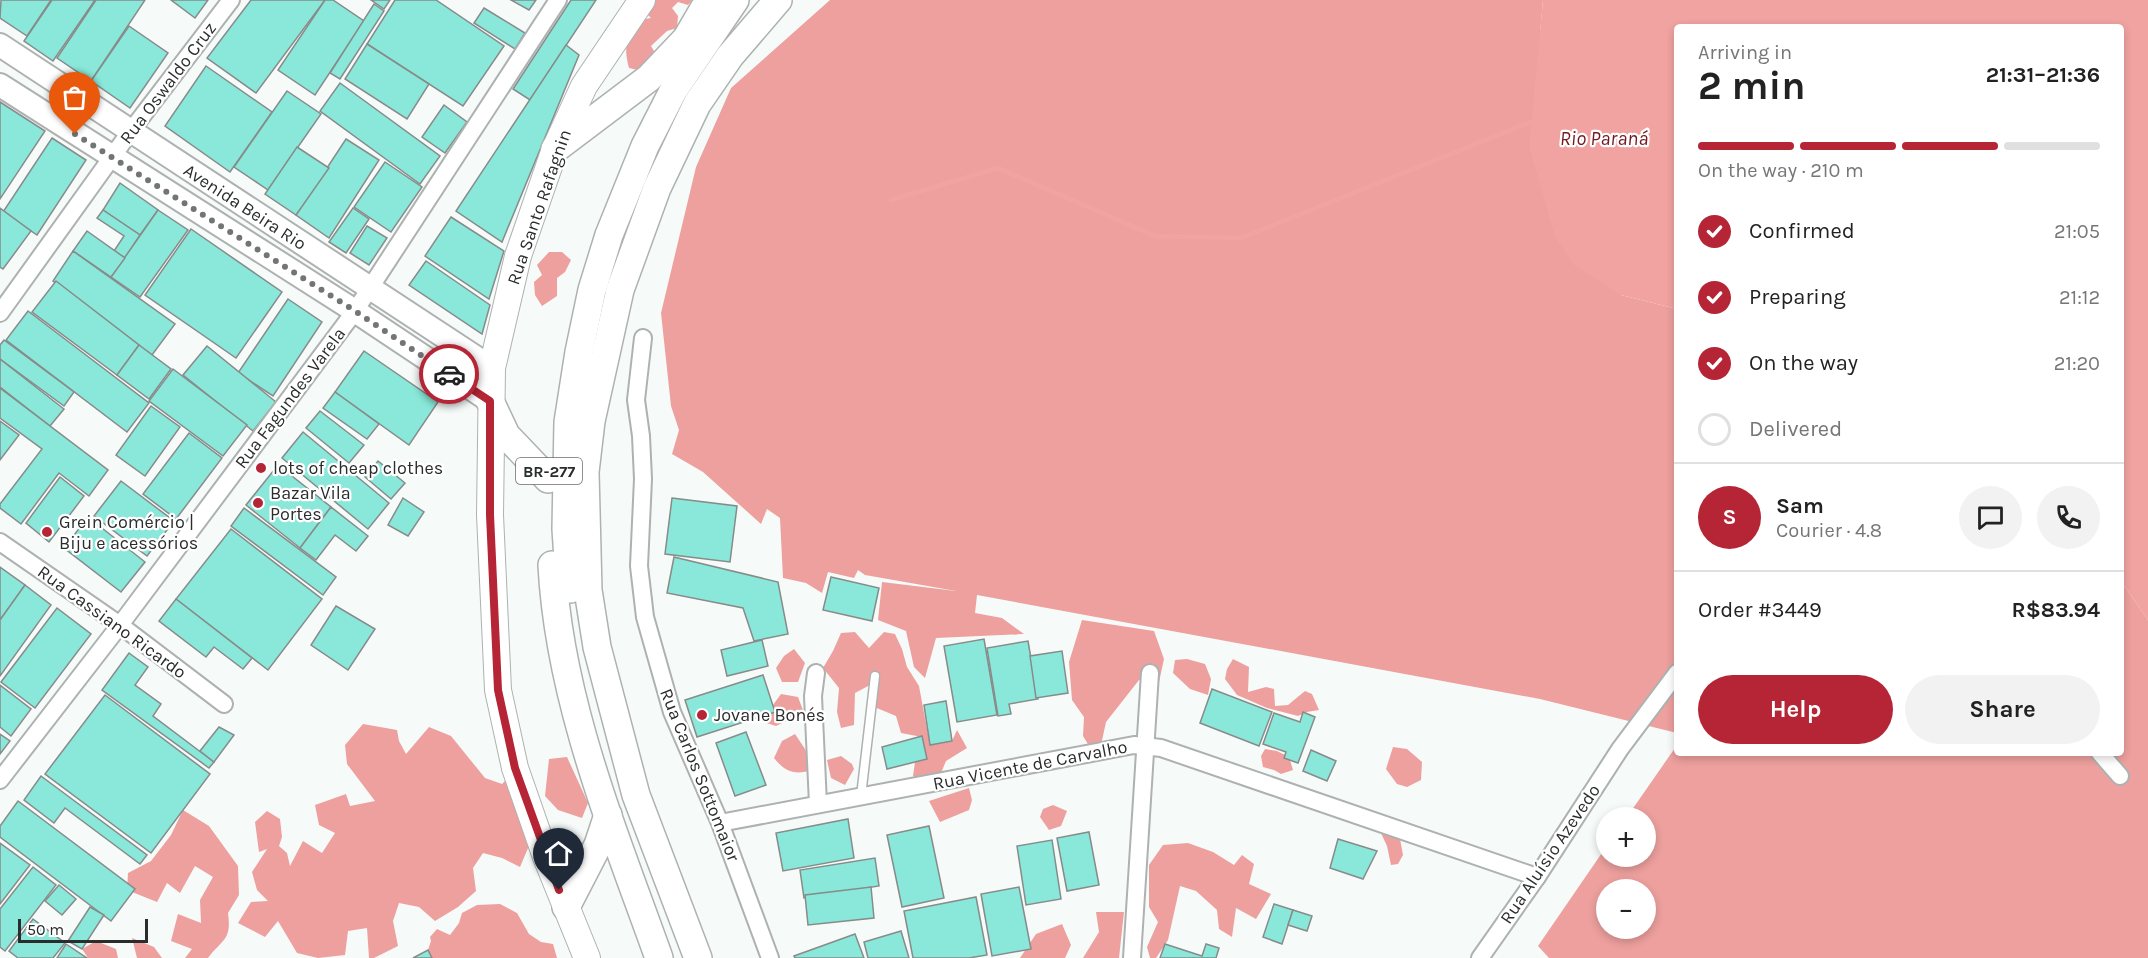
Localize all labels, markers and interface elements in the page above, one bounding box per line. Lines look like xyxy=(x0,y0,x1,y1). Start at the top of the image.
street label: Rua Oswaldo Cruz xyxy=(115,18,221,148)
text: Arriving in xyxy=(1698,41,1792,64)
text: 21:31–21:36 xyxy=(1986,62,2100,88)
text: 2 min xyxy=(1698,63,1806,109)
pin xyxy=(49,72,100,134)
icon: bag xyxy=(58,81,91,114)
street label: Rua Santo Rafagnin xyxy=(502,126,576,288)
water label: Rio Paraná xyxy=(1560,127,1648,150)
street label: Avenida Beira Rio xyxy=(179,159,311,255)
text: On the way · 210 m xyxy=(1698,159,1864,182)
icon: check xyxy=(1698,215,1731,248)
text: Confirmed xyxy=(1749,218,1855,244)
text: 21:05 xyxy=(2054,220,2100,243)
icon: check xyxy=(1698,281,1731,314)
text: Preparing xyxy=(1749,284,1846,310)
text: 21:12 xyxy=(2059,286,2100,309)
street label: Rua Fagundes Varela xyxy=(230,323,350,473)
courier xyxy=(419,344,479,404)
icon: check xyxy=(1698,347,1731,380)
text: On the way xyxy=(1749,350,1858,376)
text: 21:20 xyxy=(2054,352,2100,375)
icon: car xyxy=(433,358,466,391)
text: Delivered xyxy=(1749,416,1842,442)
place label: lots of cheap clothes xyxy=(273,457,443,479)
road number: BR-277 xyxy=(516,458,582,484)
marker: lots of cheap clothes xyxy=(254,461,268,475)
place label: Bazar Vila Portes xyxy=(270,482,351,525)
button: chat xyxy=(1959,486,2022,549)
button: phone xyxy=(2037,486,2100,549)
text: Sam xyxy=(1776,493,1824,519)
marker: Bazar Vila Portes xyxy=(251,496,265,510)
text: S xyxy=(1722,504,1737,530)
place label: Grein Comércio | Biju e acessórios xyxy=(59,511,198,554)
text: Courier · 4.8 xyxy=(1776,519,1882,542)
marker: Grein Comércio | Biju e acessórios xyxy=(40,525,54,539)
street label: Rua Cassiano Ricardo xyxy=(33,561,191,683)
text: Order #3449 xyxy=(1698,597,1822,623)
text: R$83.94 xyxy=(2012,597,2100,623)
button: Help xyxy=(1698,675,1893,744)
button: Share xyxy=(1905,675,2100,744)
street label: Rua Carlos Sottomaior xyxy=(655,685,745,865)
place label: Jovane Bonés xyxy=(714,704,825,726)
marker: Jovane Bonés xyxy=(695,708,709,722)
street label: Rua Vicente de Carvalho xyxy=(931,735,1129,795)
street label: Rua Aluísio Azevedo xyxy=(1495,780,1605,928)
map controls xyxy=(1596,807,1656,939)
button: + xyxy=(1596,807,1656,867)
pin xyxy=(533,828,584,890)
icon: home xyxy=(542,837,575,870)
button: − xyxy=(1596,879,1656,939)
scale bar xyxy=(18,916,148,944)
text: 50 m xyxy=(27,920,64,939)

